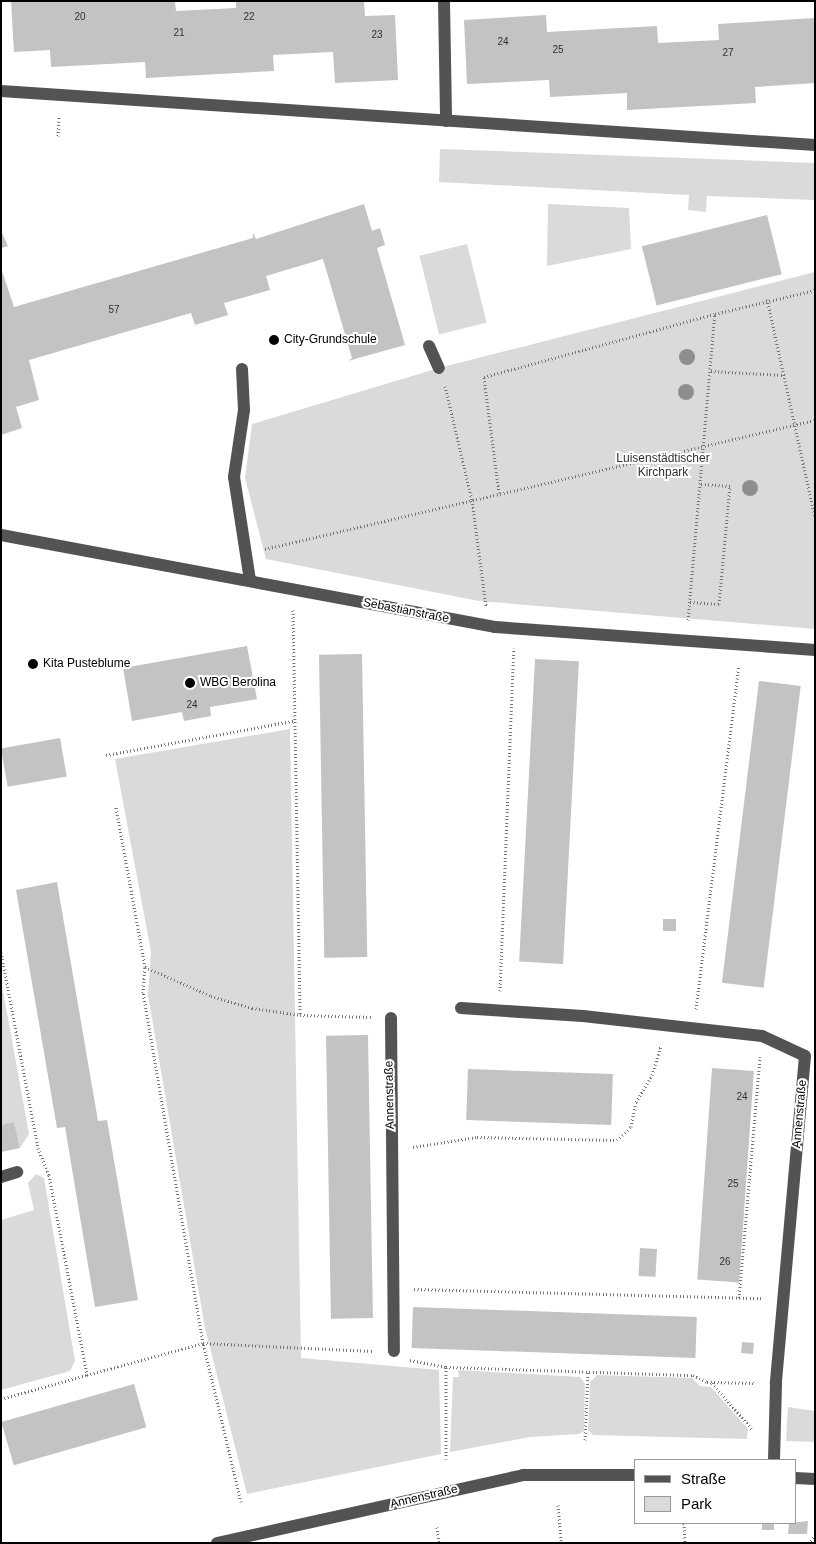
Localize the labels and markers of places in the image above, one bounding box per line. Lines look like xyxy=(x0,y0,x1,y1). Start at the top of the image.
place label: City-Grundschule xyxy=(284,333,377,347)
marker: City-Grundschule xyxy=(268,334,280,346)
place label: Kita Pusteblume xyxy=(43,657,130,671)
marker: Kita Pusteblume xyxy=(27,658,39,670)
place label: WBG Berolina xyxy=(200,676,276,690)
marker: WBG Berolina xyxy=(184,677,196,689)

